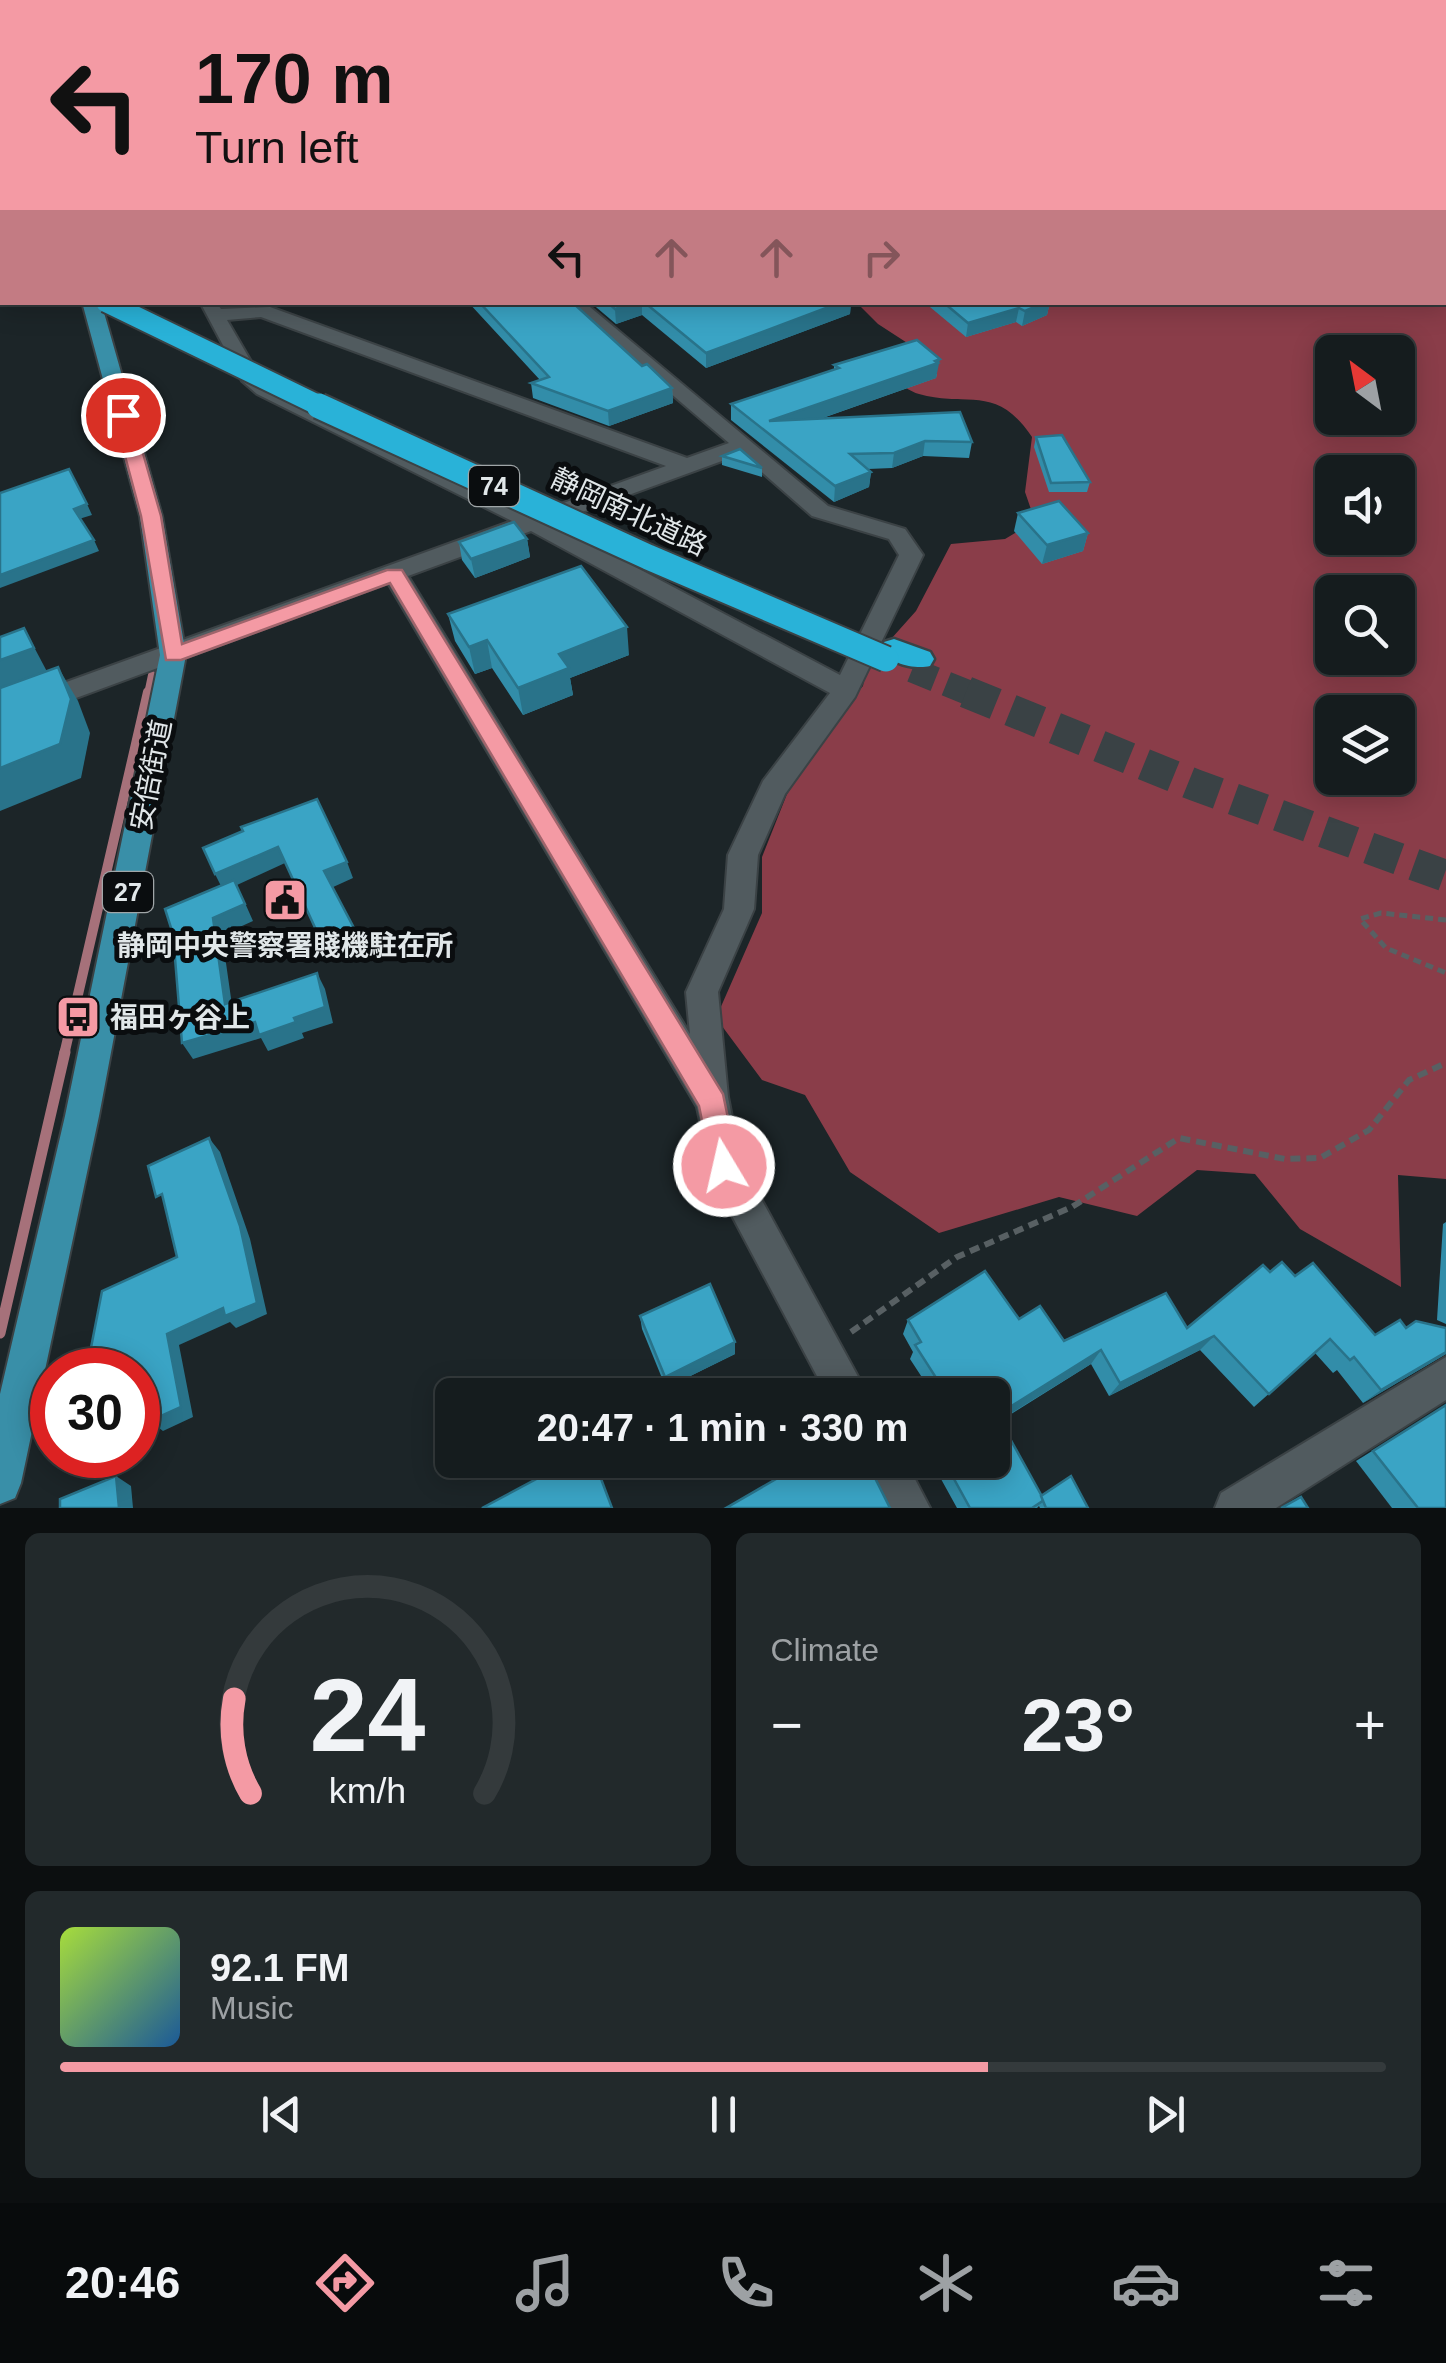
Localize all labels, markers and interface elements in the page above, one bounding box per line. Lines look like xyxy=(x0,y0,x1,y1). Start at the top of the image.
icon: left xyxy=(30,40,160,170)
text: 170 m xyxy=(195,40,393,118)
text: Turn left xyxy=(195,122,358,173)
icon: left xyxy=(539,230,594,285)
icon: ahead xyxy=(644,230,699,285)
icon: ahead xyxy=(749,230,804,285)
icon: right xyxy=(854,230,909,285)
north arrow xyxy=(1315,335,1415,435)
map controls xyxy=(1315,335,1415,795)
pin xyxy=(81,373,166,458)
icon: arrive xyxy=(96,388,151,443)
button: sound xyxy=(1315,455,1415,555)
street label: 静岡南北道路 xyxy=(546,462,712,562)
road number: 74 xyxy=(469,466,519,506)
button: search xyxy=(1315,575,1415,675)
button: layers xyxy=(1315,695,1415,795)
street label: 安倍街道 xyxy=(125,717,177,833)
road number: 27 xyxy=(103,872,153,912)
public building icon: 静岡中央警察署賤機駐在所 xyxy=(262,877,308,923)
place label: 静岡中央警察署賤機駐在所 xyxy=(117,930,453,961)
bus stop icon: 福田ヶ谷上 xyxy=(55,994,101,1040)
place label: 福田ヶ谷上 xyxy=(110,1002,250,1033)
position arrow xyxy=(672,1114,776,1218)
speed limit sign: 30 xyxy=(30,1348,160,1478)
text: 20:47 · 1 min · 330 m xyxy=(537,1407,908,1449)
text: Climate xyxy=(771,1632,879,1668)
text: 24 xyxy=(310,1657,426,1773)
text: 23° xyxy=(1022,1683,1135,1767)
text: − xyxy=(771,1694,803,1756)
text: + xyxy=(1354,1694,1386,1756)
text: km/h xyxy=(329,1771,406,1811)
text: 92.1 FM xyxy=(210,1947,349,1989)
text: Music xyxy=(210,1990,294,2026)
icon: previous xyxy=(254,2087,309,2142)
icon: pause xyxy=(696,2087,751,2142)
icon: next xyxy=(1138,2087,1193,2142)
icon: directions xyxy=(310,2248,380,2318)
icon: music xyxy=(510,2248,580,2318)
icon: phone xyxy=(711,2248,781,2318)
icon: climate xyxy=(911,2248,981,2318)
icon: car xyxy=(1111,2248,1181,2318)
icon: filters xyxy=(1311,2248,1381,2318)
text: 20:46 xyxy=(65,2257,180,2308)

